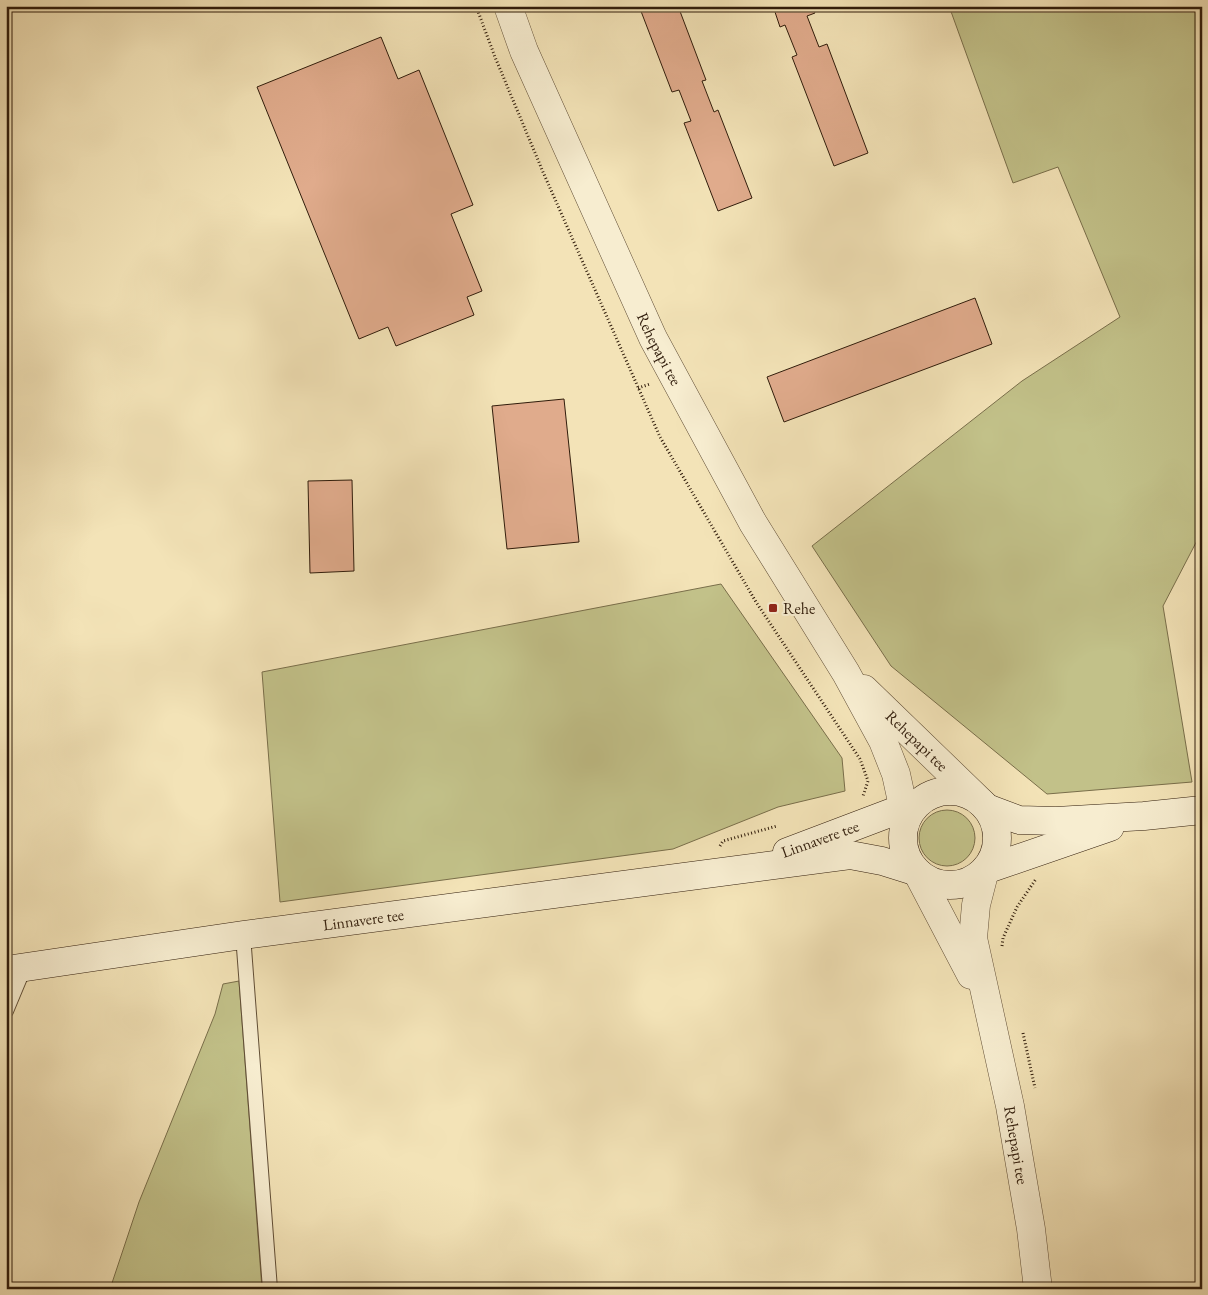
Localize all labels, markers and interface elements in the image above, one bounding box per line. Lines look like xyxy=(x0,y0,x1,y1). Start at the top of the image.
street label: Rehepapi tee xyxy=(632,309,687,389)
place label: Rehe xyxy=(783,598,815,619)
marker: Rehe xyxy=(767,602,779,614)
street label: Rehepapi tee xyxy=(881,705,953,776)
street label: Linnavere tee xyxy=(778,815,862,863)
street label: Linnavere tee xyxy=(322,903,405,935)
street label: Rehepapi tee xyxy=(1000,1104,1034,1186)

